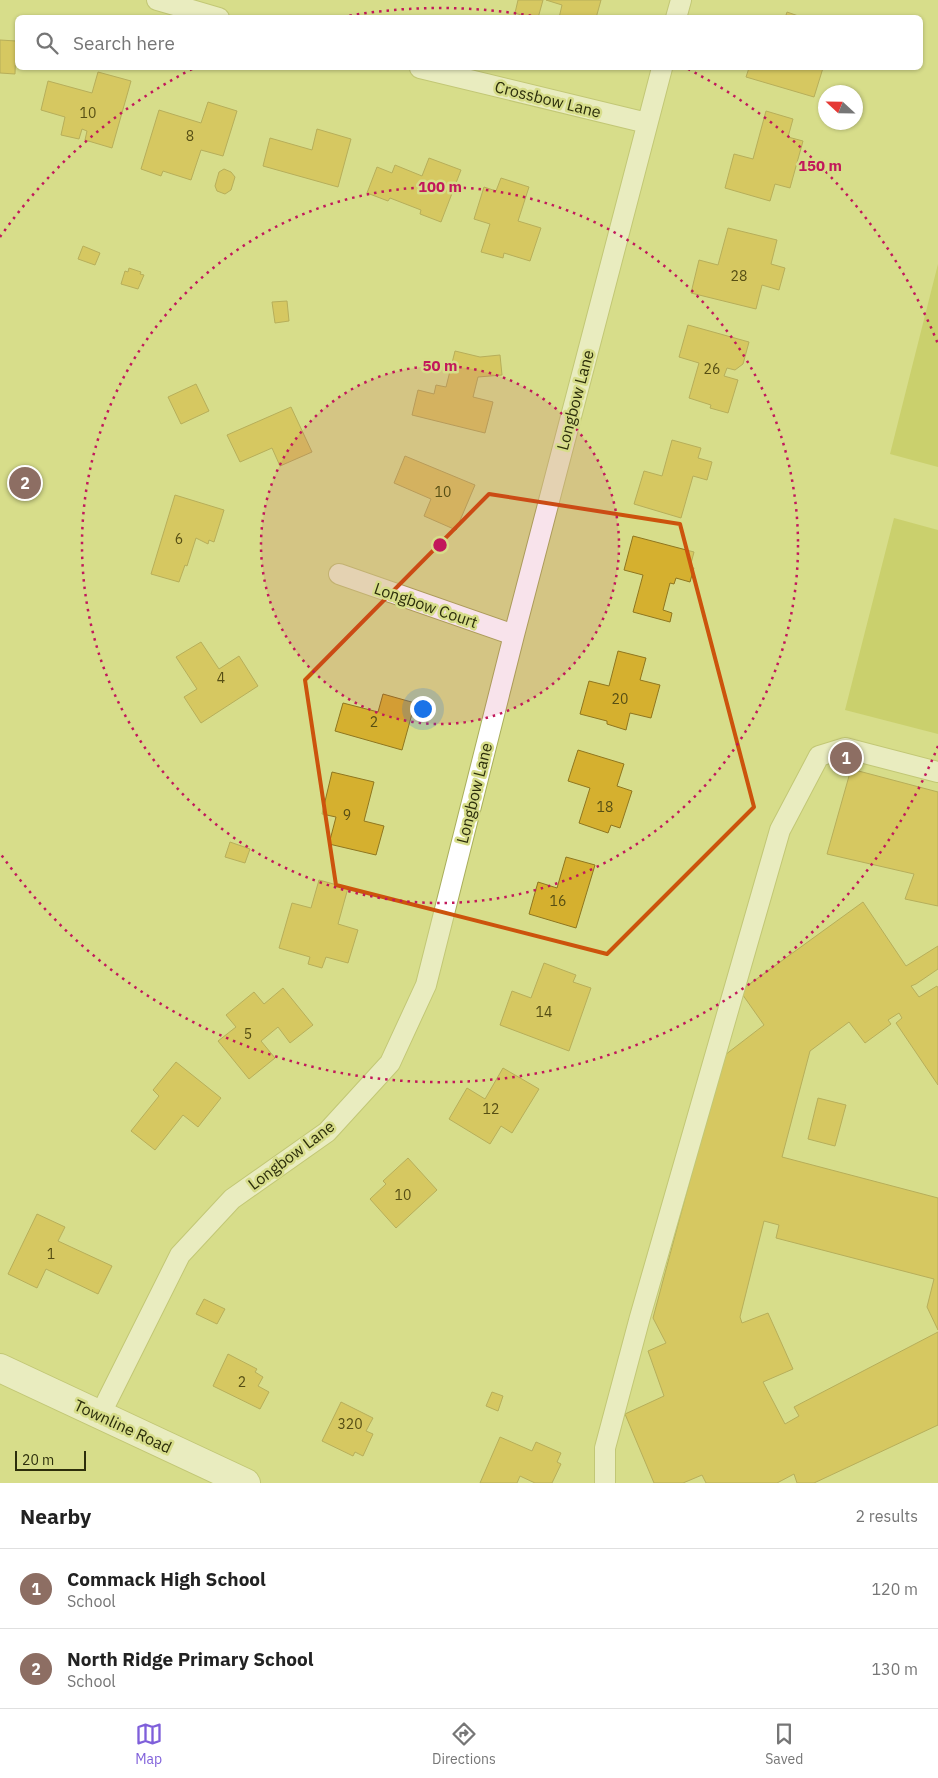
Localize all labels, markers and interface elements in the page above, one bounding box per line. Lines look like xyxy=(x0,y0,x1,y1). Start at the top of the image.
search box xyxy=(15,15,923,70)
icon: search xyxy=(33,29,61,57)
text: Search here xyxy=(73,31,175,55)
street label: Crossbow Lane xyxy=(493,76,603,122)
north arrow xyxy=(818,85,863,130)
house number: 10 xyxy=(80,104,96,122)
house number: 8 xyxy=(186,127,194,145)
text: 150 m xyxy=(798,156,842,175)
text: 100 m xyxy=(418,177,462,196)
house number: 28 xyxy=(731,267,747,285)
street label: Longbow Lane xyxy=(552,347,598,452)
text: 50 m xyxy=(423,356,457,375)
house number: 26 xyxy=(704,360,720,378)
pin: 2 xyxy=(9,464,41,502)
house number: 10 xyxy=(435,483,451,501)
house number: 6 xyxy=(175,530,183,548)
centre of rings xyxy=(431,536,449,554)
street label: Longbow Court xyxy=(372,578,480,632)
house number: 4 xyxy=(217,669,225,687)
house number: 20 xyxy=(612,690,628,708)
your location xyxy=(410,696,436,722)
house number: 2 xyxy=(370,713,378,731)
pin: 1 xyxy=(830,739,862,777)
street label: Longbow Lane xyxy=(452,740,496,845)
house number: 18 xyxy=(597,798,613,816)
house number: 9 xyxy=(343,806,351,824)
house number: 16 xyxy=(550,892,566,910)
house number: 14 xyxy=(536,1003,552,1021)
house number: 5 xyxy=(244,1025,252,1043)
house number: 12 xyxy=(483,1100,499,1118)
street label: Longbow Lane xyxy=(244,1116,338,1194)
house number: 10 xyxy=(395,1186,411,1204)
house number: 1 xyxy=(47,1245,55,1263)
house number: 2 xyxy=(238,1373,246,1391)
street label: Townline Road xyxy=(71,1395,175,1457)
house number: 320 xyxy=(337,1415,363,1433)
scale bar xyxy=(15,1448,86,1471)
text: 20 m xyxy=(22,1451,54,1469)
text: Nearby xyxy=(20,1502,91,1530)
text: 2 results xyxy=(855,1506,918,1526)
text: Commack High School xyxy=(67,1567,266,1591)
text: 1 xyxy=(31,1579,41,1599)
text: 120 m xyxy=(871,1579,918,1599)
text: School xyxy=(67,1591,116,1611)
text: North Ridge Primary School xyxy=(67,1647,313,1671)
text: 2 xyxy=(31,1659,41,1679)
text: 130 m xyxy=(871,1659,918,1679)
text: School xyxy=(67,1671,116,1691)
tab: Map xyxy=(135,1720,163,1768)
tab: Directions xyxy=(432,1720,496,1768)
tab: Saved xyxy=(765,1720,803,1768)

